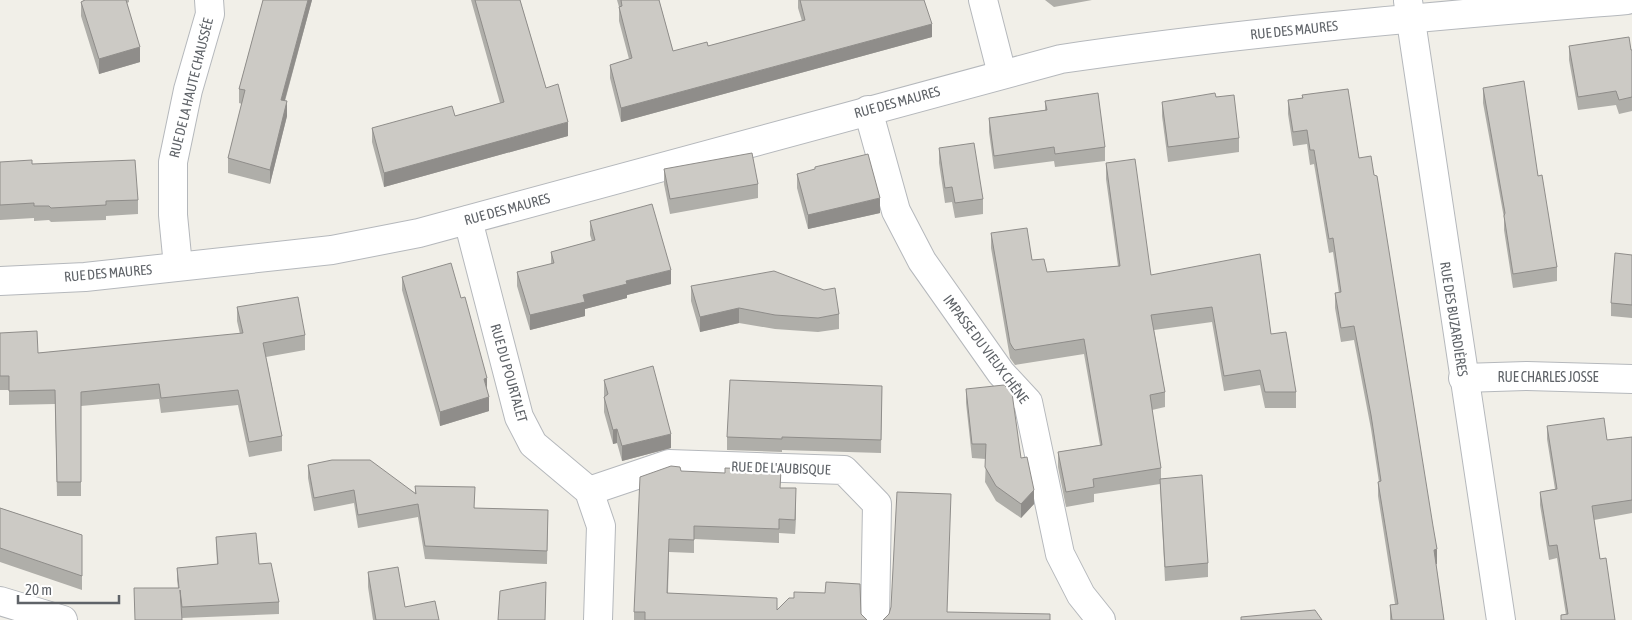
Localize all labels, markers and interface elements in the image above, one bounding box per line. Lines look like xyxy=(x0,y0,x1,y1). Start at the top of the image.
street label: RUE DE LA HAUTE CHAUSSÉE xyxy=(166,16,216,160)
street label: RUE DES MAURES xyxy=(1249,17,1339,43)
street label: RUE DES MAURES xyxy=(852,83,942,121)
street label: RUE DES MAURES xyxy=(462,190,552,228)
street label: RUE DES BUZARDIÈRES xyxy=(1437,260,1471,378)
street label: RUE DES MAURES xyxy=(63,261,153,285)
street label: IMPASSE DU VIEUX CHÊNE xyxy=(940,292,1032,406)
street label: RUE DU POURTALET xyxy=(487,322,531,424)
street label: RUE CHARLES JOSSE xyxy=(1498,369,1599,385)
street label: RUE DE L'AUBISQUE xyxy=(731,458,831,478)
scale bar xyxy=(18,572,119,604)
text: 20 m xyxy=(25,581,52,598)

